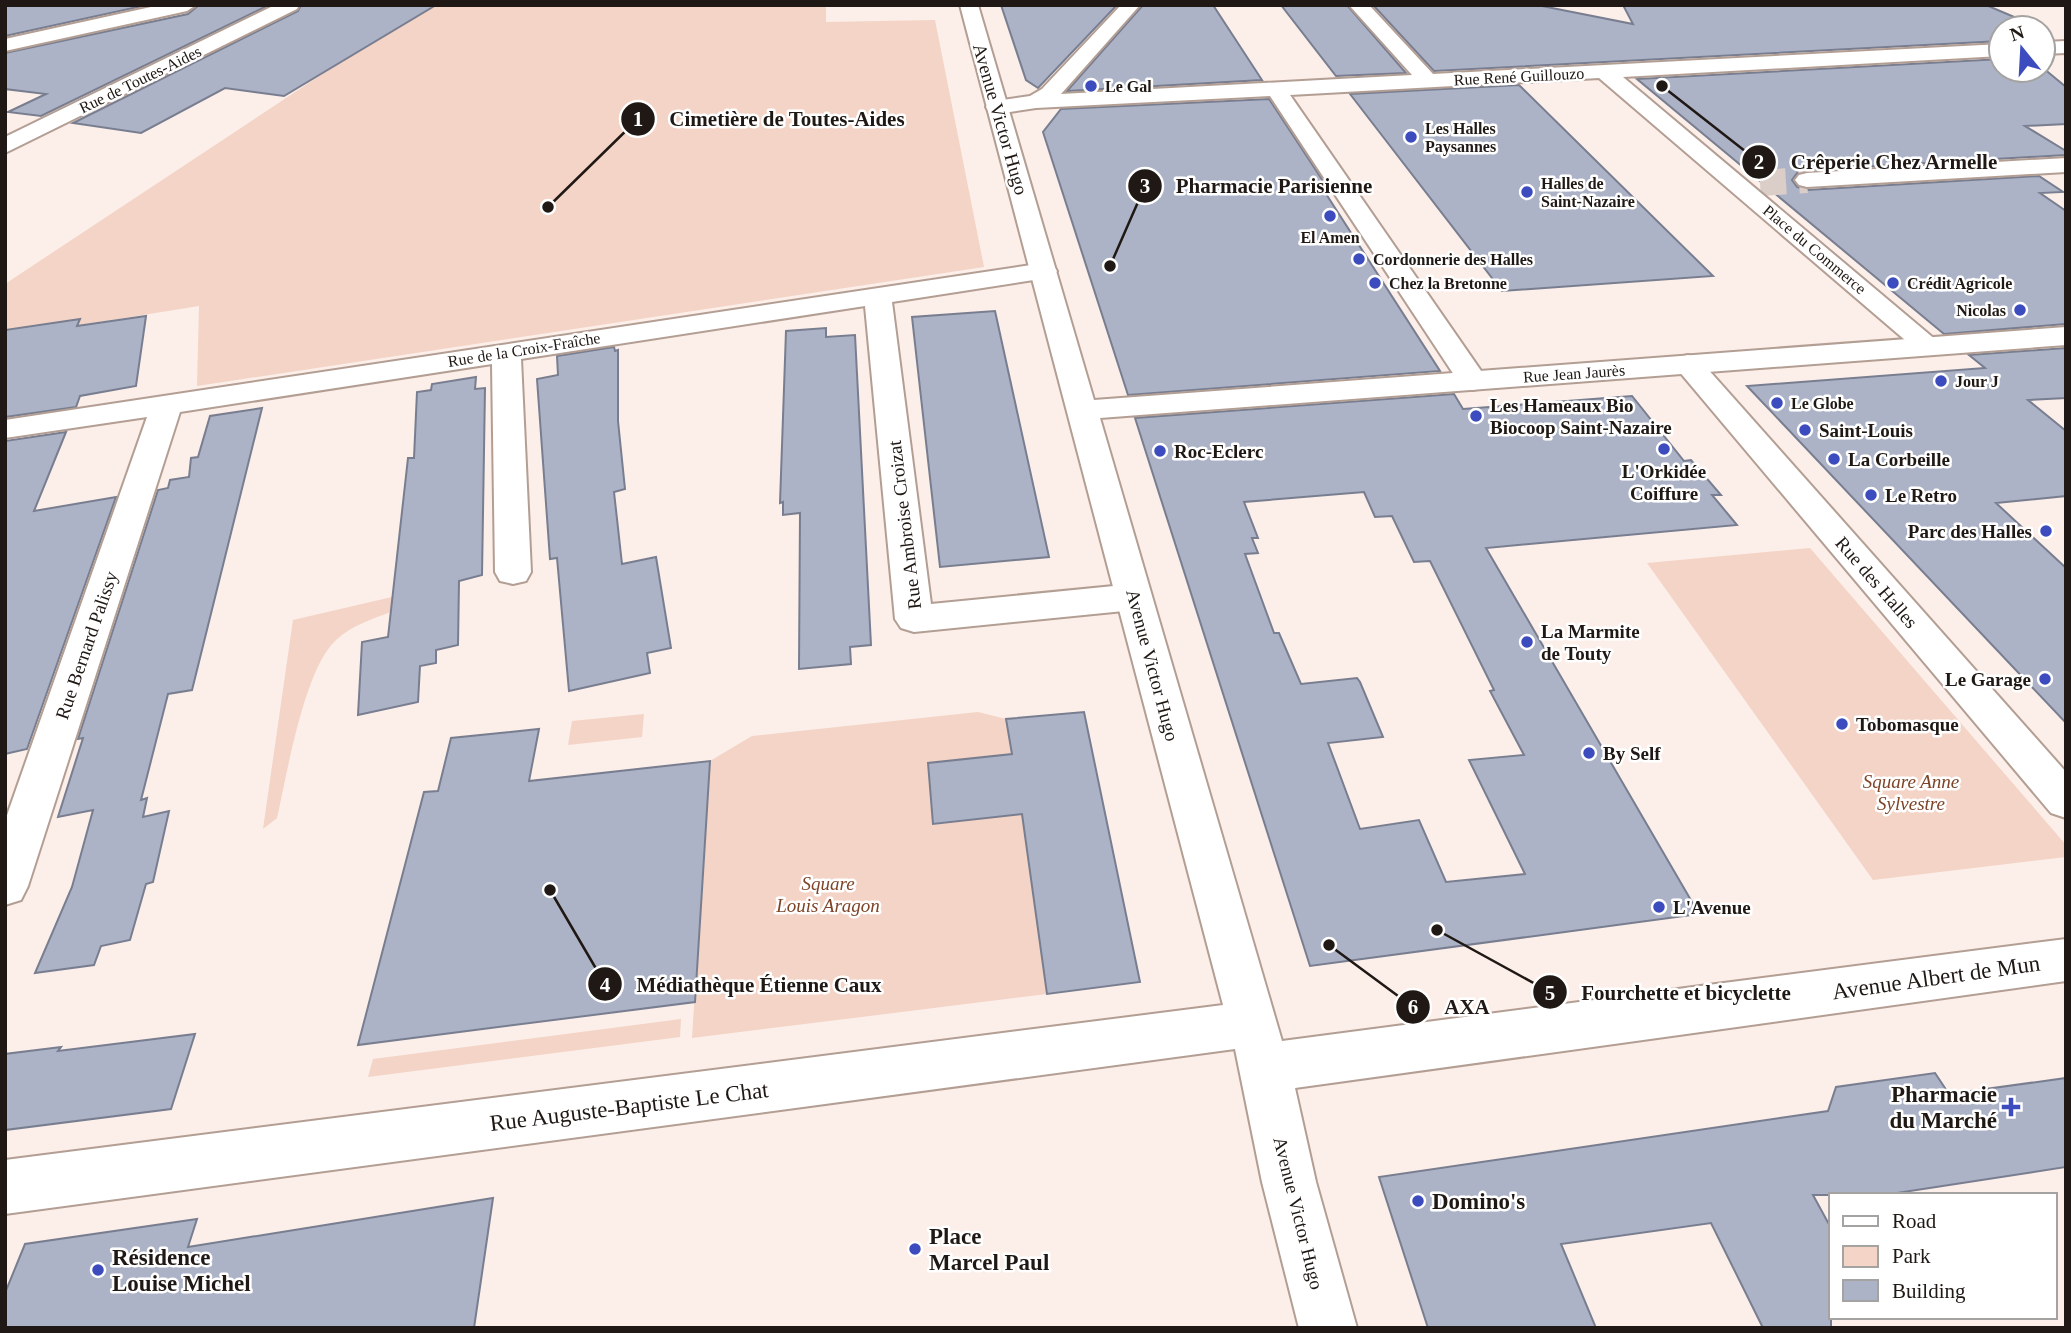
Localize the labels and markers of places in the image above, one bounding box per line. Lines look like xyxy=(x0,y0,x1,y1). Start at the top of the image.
marker: Le Gal xyxy=(1083,78,1099,94)
place label: Le Gal xyxy=(1105,78,1152,95)
callout: Cimetière de Toutes-Aides xyxy=(621,98,919,140)
place label: Les Halles Paysannes xyxy=(1425,120,1496,156)
marker: Les Halles Paysannes xyxy=(1403,129,1419,145)
callout: Crêperie Chez Armelle xyxy=(1741,141,2012,183)
callout: Pharmacie Parisienne xyxy=(1127,165,1387,207)
place label: Halles de Saint-Nazaire xyxy=(1541,175,1635,210)
marker: Halles de Saint-Nazaire xyxy=(1519,184,1535,200)
marker: El Amen xyxy=(1322,208,1338,224)
place label: El Amen xyxy=(1300,229,1360,246)
marker: Cordonnerie des Halles xyxy=(1351,251,1367,267)
place label: Cordonnerie des Halles xyxy=(1373,251,1533,268)
marker: Chez la Bretonne xyxy=(1367,275,1383,291)
place label: Chez la Bretonne xyxy=(1389,275,1507,292)
marker: Crédit Agricole xyxy=(1885,275,1901,291)
place label: Crédit Agricole xyxy=(1907,275,2012,293)
place label: Nicolas xyxy=(1956,302,2006,319)
marker: Nicolas xyxy=(2012,302,2028,318)
marker: Jour J xyxy=(1933,373,1949,389)
place label: Jour J xyxy=(1955,373,1999,390)
place label: Les Hameaux Bio Biocoop Saint-Nazaire xyxy=(1490,395,1672,438)
marker: Le Globe xyxy=(1769,395,1785,411)
place label: Le Globe xyxy=(1791,395,1854,412)
marker: Les Hameaux Bio Biocoop Saint-Nazaire xyxy=(1468,408,1484,424)
place label: Saint-Louis xyxy=(1819,420,1913,441)
marker: Saint-Louis xyxy=(1797,422,1813,438)
place label: Roc-Eclerc xyxy=(1174,441,1263,462)
marker: L'Orkidée Coiffure xyxy=(1656,441,1672,457)
marker: Roc-Eclerc xyxy=(1152,443,1168,459)
place label: La Corbeille xyxy=(1848,449,1950,470)
marker: La Corbeille xyxy=(1826,451,1842,467)
place label: L'Orkidée Coiffure xyxy=(1622,461,1706,504)
place label: Le Retro xyxy=(1885,485,1957,506)
marker: Le Retro xyxy=(1863,487,1879,503)
place label: Parc des Halles xyxy=(1908,521,2032,542)
marker: Parc des Halles xyxy=(2038,523,2054,539)
place label: La Marmite de Touty xyxy=(1541,621,1640,664)
marker: La Marmite de Touty xyxy=(1519,634,1535,650)
place label: Le Garage xyxy=(1945,669,2031,690)
marker: Le Garage xyxy=(2037,671,2053,687)
place label: Tobomasque xyxy=(1856,714,1959,735)
marker: Tobomasque xyxy=(1834,716,1850,732)
place label: By Self xyxy=(1603,743,1661,764)
marker: By Self xyxy=(1581,745,1597,761)
place label: L'Avenue xyxy=(1673,897,1751,918)
marker: L'Avenue xyxy=(1651,899,1667,915)
callout: Médiathèque Étienne Caux xyxy=(587,963,895,1005)
callout: Fourchette et bicyclette xyxy=(1532,971,1805,1013)
callout: AXA xyxy=(1395,986,1504,1028)
place label: Pharmacie du Marché xyxy=(1889,1082,1997,1133)
marker: Pharmacie du Marché xyxy=(2003,1099,2019,1115)
place label: Domino's xyxy=(1432,1189,1525,1214)
marker: Domino's xyxy=(1410,1193,1426,1209)
place label: Place Marcel Paul xyxy=(929,1224,1049,1275)
marker: Place Marcel Paul xyxy=(907,1241,923,1257)
place label: Résidence Louise Michel xyxy=(112,1245,251,1296)
marker: Résidence Louise Michel xyxy=(90,1262,106,1278)

